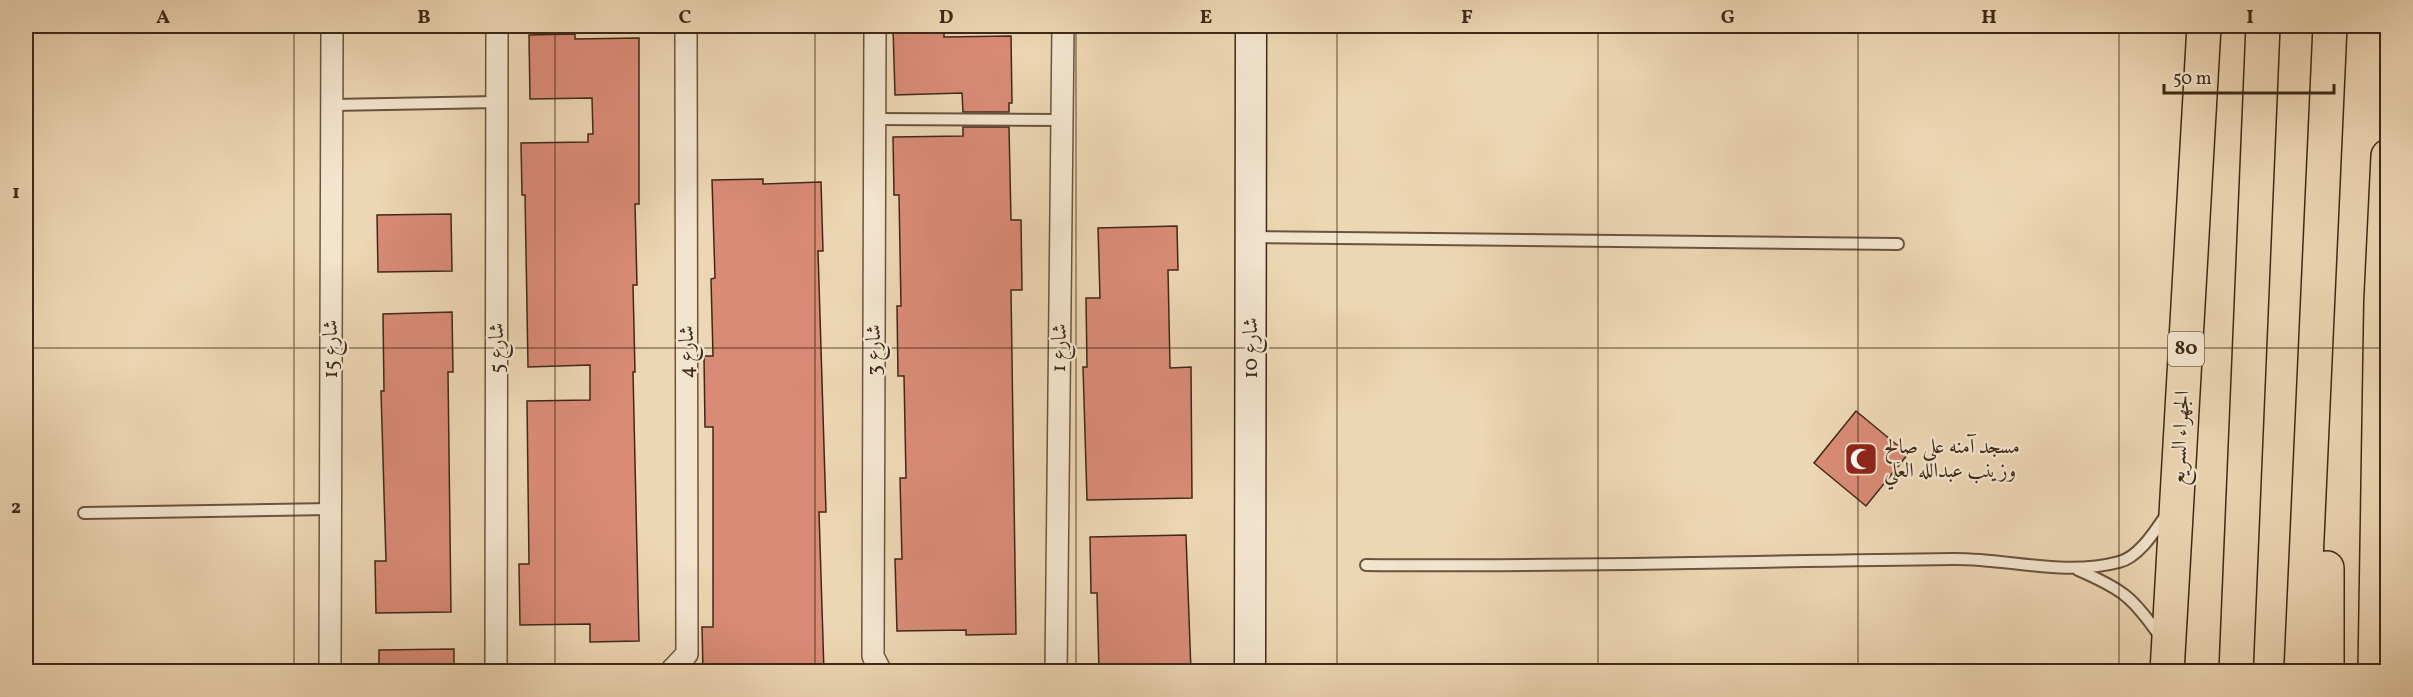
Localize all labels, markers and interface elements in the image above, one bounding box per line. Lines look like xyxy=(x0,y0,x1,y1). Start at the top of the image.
text: A xyxy=(156,4,170,32)
text: B xyxy=(417,4,431,32)
text: C xyxy=(679,4,692,32)
text: D xyxy=(939,4,953,32)
text: E xyxy=(1200,4,1212,32)
text: F xyxy=(1461,4,1473,32)
text: G xyxy=(1721,4,1735,32)
text: H xyxy=(1981,4,1997,32)
text: I xyxy=(2246,4,2254,32)
scale bar xyxy=(2164,57,2334,95)
text: 50 m xyxy=(2173,67,2212,92)
text: 1 xyxy=(12,179,20,207)
street label: شارع 10 xyxy=(1237,317,1268,379)
street label: شارع 15 xyxy=(317,320,348,378)
street label: شارع 5 xyxy=(483,323,514,373)
street label: شارع 1 xyxy=(1045,323,1077,373)
street label: شارع 3 xyxy=(860,324,891,376)
street label: شارع 4 xyxy=(673,325,704,379)
road number: 80 xyxy=(2168,332,2204,366)
street label: الجهراء السريع xyxy=(2164,390,2201,486)
place label: مسجد آمنه علي صالح وزينب عبدالله العلي xyxy=(1884,433,2020,490)
mosque icon: مسجد آمنه علي صالح وزينب عبدالله العلي xyxy=(1843,441,1879,477)
text: 2 xyxy=(11,494,21,522)

